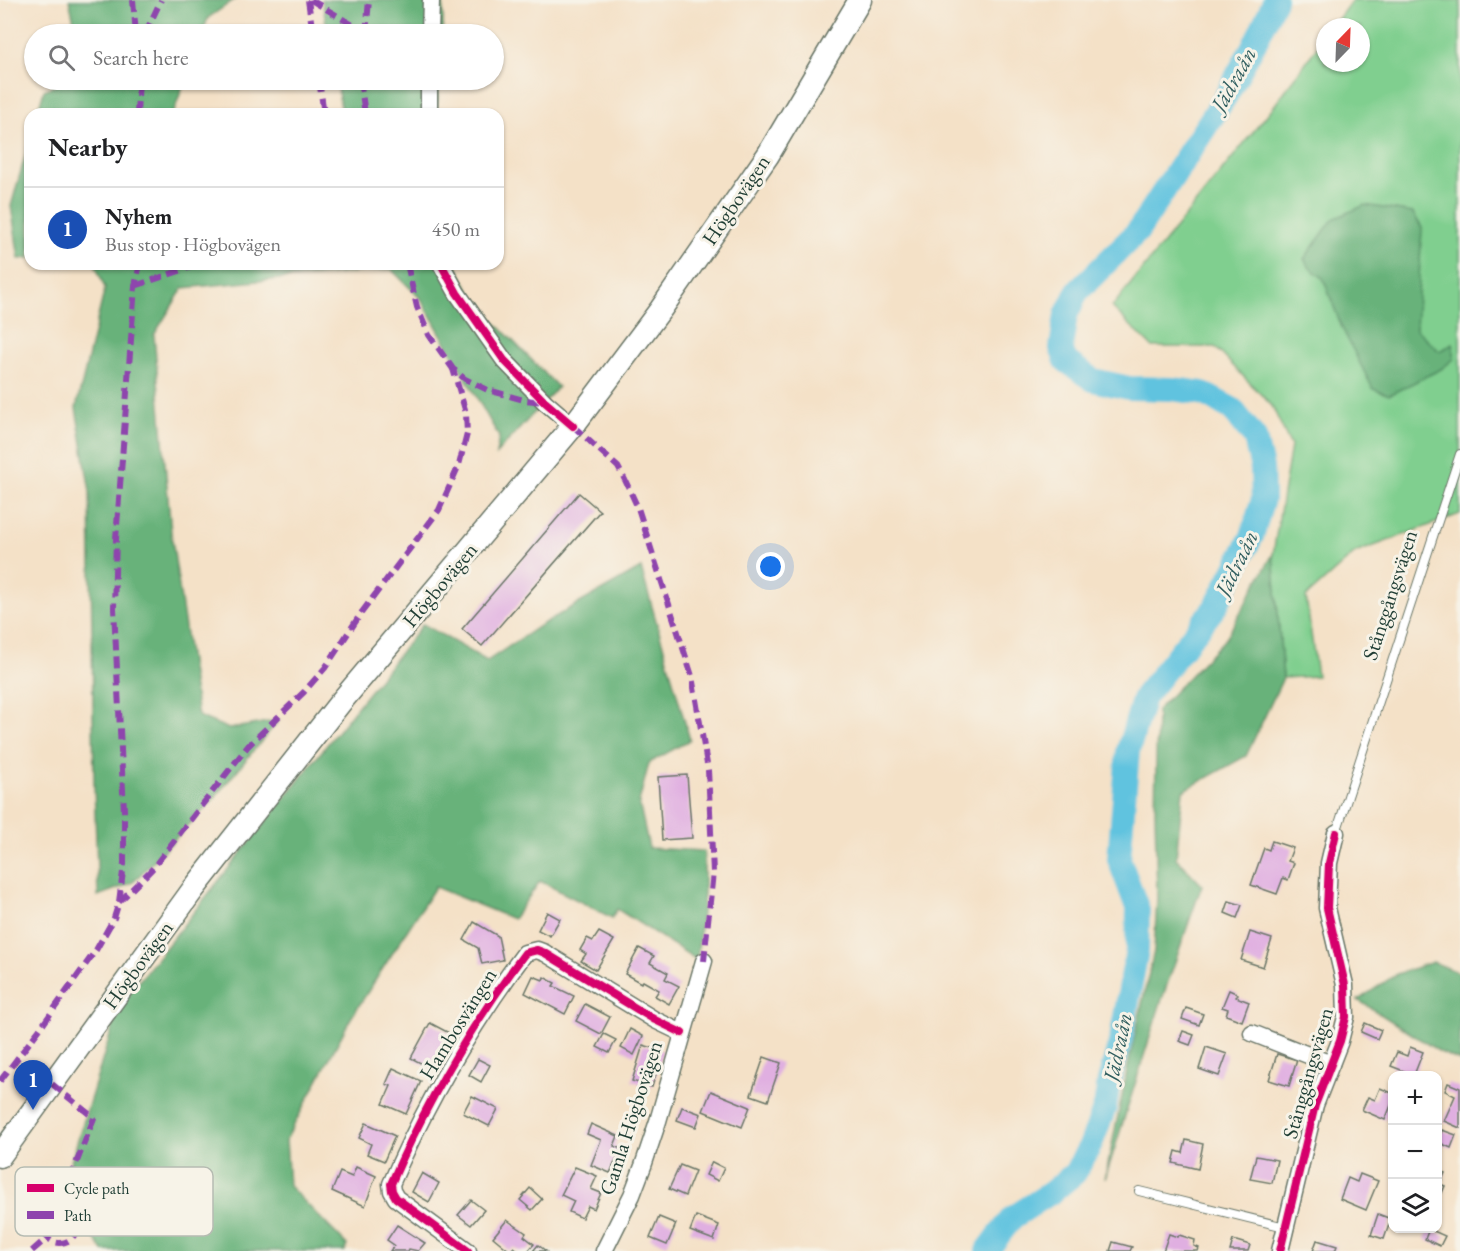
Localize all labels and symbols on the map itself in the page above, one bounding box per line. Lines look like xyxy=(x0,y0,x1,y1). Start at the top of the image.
north arrow xyxy=(1316,18,1370,72)
water label: Jädraån xyxy=(1202,42,1263,121)
street label: Högbovägen xyxy=(696,149,776,250)
water label: Jädraån xyxy=(1206,526,1265,605)
street label: Stånggångsvägen xyxy=(1356,526,1423,663)
street label: Högbovägen xyxy=(396,537,483,633)
your location xyxy=(756,552,785,581)
street label: Högbovägen xyxy=(96,915,179,1014)
street label: Hambosvängen xyxy=(413,963,503,1085)
street label: Stånggångsvägen xyxy=(1276,1004,1339,1142)
water label: Jädraån xyxy=(1095,1010,1139,1089)
street label: Gamla Högbovägen xyxy=(593,1037,668,1198)
pin: 1 xyxy=(14,1060,52,1110)
legend xyxy=(15,1167,213,1236)
text: Cycle path xyxy=(64,1178,129,1199)
text: Path xyxy=(64,1205,92,1226)

